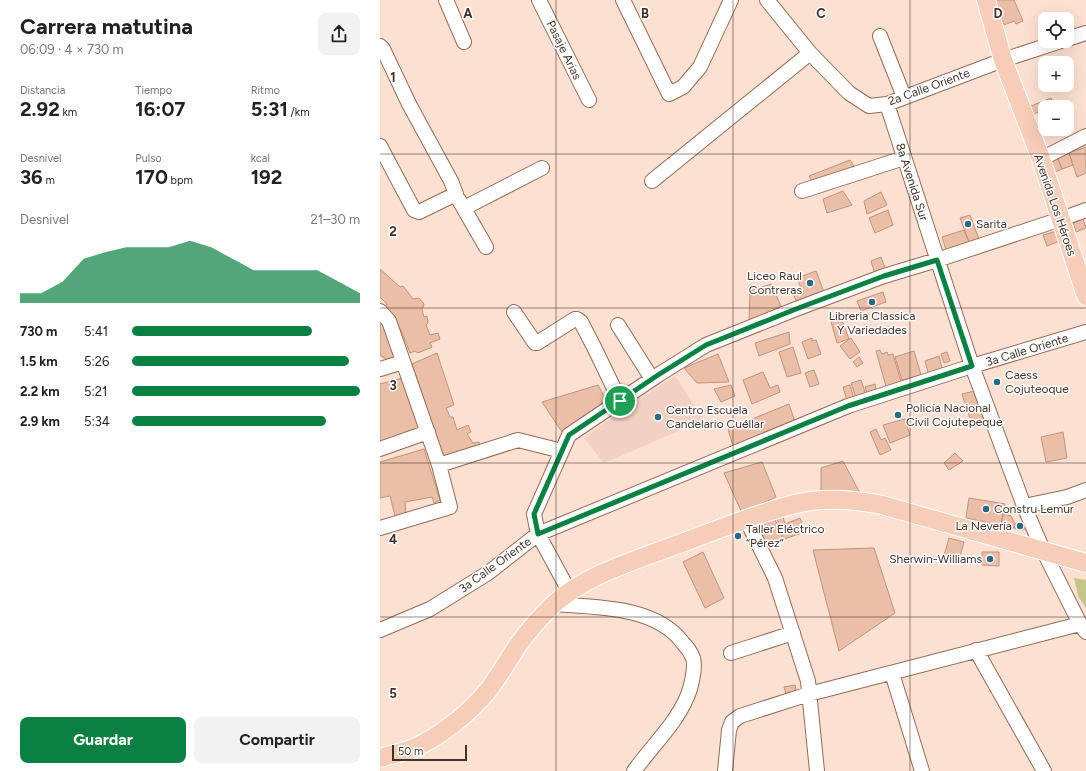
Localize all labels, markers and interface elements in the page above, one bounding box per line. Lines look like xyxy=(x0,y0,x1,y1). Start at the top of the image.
text: A xyxy=(463,6,473,21)
text: B xyxy=(641,6,649,21)
text: C xyxy=(816,6,826,21)
text: D xyxy=(993,6,1003,21)
map controls xyxy=(1038,12,1074,136)
button: locate xyxy=(1038,12,1074,48)
text: Carrera matutina xyxy=(20,13,193,40)
button: share xyxy=(318,13,360,55)
street label: Pasaje Arias xyxy=(544,18,585,82)
text: 06:09 · 4 × 730 m xyxy=(20,42,124,57)
button: + xyxy=(1038,56,1074,92)
street label: 2a Calle Oriente xyxy=(886,66,972,108)
text: 1 xyxy=(390,70,396,85)
text: Distancia xyxy=(20,84,65,97)
text: Tiempo xyxy=(135,84,172,97)
text: Ritmo xyxy=(251,84,280,97)
text: 2.92 xyxy=(20,97,60,121)
text: 16:07 xyxy=(135,97,185,121)
text: 5:31 xyxy=(251,97,288,121)
button: − xyxy=(1038,100,1074,136)
text: km xyxy=(60,106,77,119)
text: /km xyxy=(288,106,310,119)
street label: 8a Avenida Sur xyxy=(893,141,931,223)
text: Desnivel xyxy=(20,152,61,165)
text: Pulso xyxy=(135,152,162,165)
text: kcal xyxy=(251,152,270,165)
street label: Avenida Los Héroes xyxy=(1031,152,1079,258)
text: 36 xyxy=(20,165,43,189)
text: 170 xyxy=(135,165,168,189)
text: 192 xyxy=(251,165,282,189)
text: m xyxy=(43,174,55,187)
text: bpm xyxy=(168,174,193,187)
text: Desnivel xyxy=(20,212,69,227)
text: 21–30 m xyxy=(311,212,360,227)
place label: Sarita xyxy=(976,217,1007,231)
marker: Sarita xyxy=(963,219,973,229)
text: 2 xyxy=(389,224,397,239)
place label: Liceo Raul Contreras xyxy=(747,269,802,297)
marker: Liceo Raul Contreras xyxy=(805,278,815,288)
marker: Libreria Classica Y Variedades xyxy=(867,297,877,307)
place label: Libreria Classica Y Variedades xyxy=(829,309,915,337)
text: 730 m xyxy=(20,324,57,339)
text: 5:41 xyxy=(84,324,108,339)
street label: 3a Calle Oriente xyxy=(984,331,1070,369)
text: 1.5 km xyxy=(20,354,58,369)
text: 5:26 xyxy=(84,354,109,369)
place label: Caess Cojuteoque xyxy=(1005,368,1069,396)
marker: Caess Cojuteoque xyxy=(992,377,1002,387)
text: 3 xyxy=(389,378,397,393)
text: 2.2 km xyxy=(20,384,60,399)
text: 5:21 xyxy=(84,384,107,399)
pin xyxy=(603,384,637,418)
icon: arrive xyxy=(609,390,631,412)
place label: Policía Nacional Civil Cojutepeque xyxy=(906,401,1003,429)
place label: Centro Escuela Candelario Cuéllar xyxy=(666,403,764,431)
marker: Policía Nacional Civil Cojutepeque xyxy=(893,410,903,420)
marker: Centro Escuela Candelario Cuéllar xyxy=(653,412,663,422)
text: 2.9 km xyxy=(20,414,60,429)
text: 5:34 xyxy=(84,414,110,429)
place label: Constru Lemur xyxy=(994,502,1074,516)
marker: Constru Lemur xyxy=(981,504,991,514)
place label: La Nevería xyxy=(955,519,1012,533)
marker: La Nevería xyxy=(1015,521,1025,531)
place label: Taller Eléctrico “Pérez” xyxy=(746,522,825,550)
marker: Taller Eléctrico “Pérez” xyxy=(733,531,743,541)
text: 4 xyxy=(389,532,397,547)
street label: 3a Calle Oriente xyxy=(456,534,534,596)
place label: Sherwin-Williams xyxy=(889,552,982,566)
marker: Sherwin-Williams xyxy=(985,554,995,564)
text: 5 xyxy=(389,686,397,701)
button: Guardar xyxy=(20,717,186,763)
button: Compartir xyxy=(194,717,360,763)
scale bar xyxy=(392,743,467,762)
text: 50 m xyxy=(398,745,423,758)

